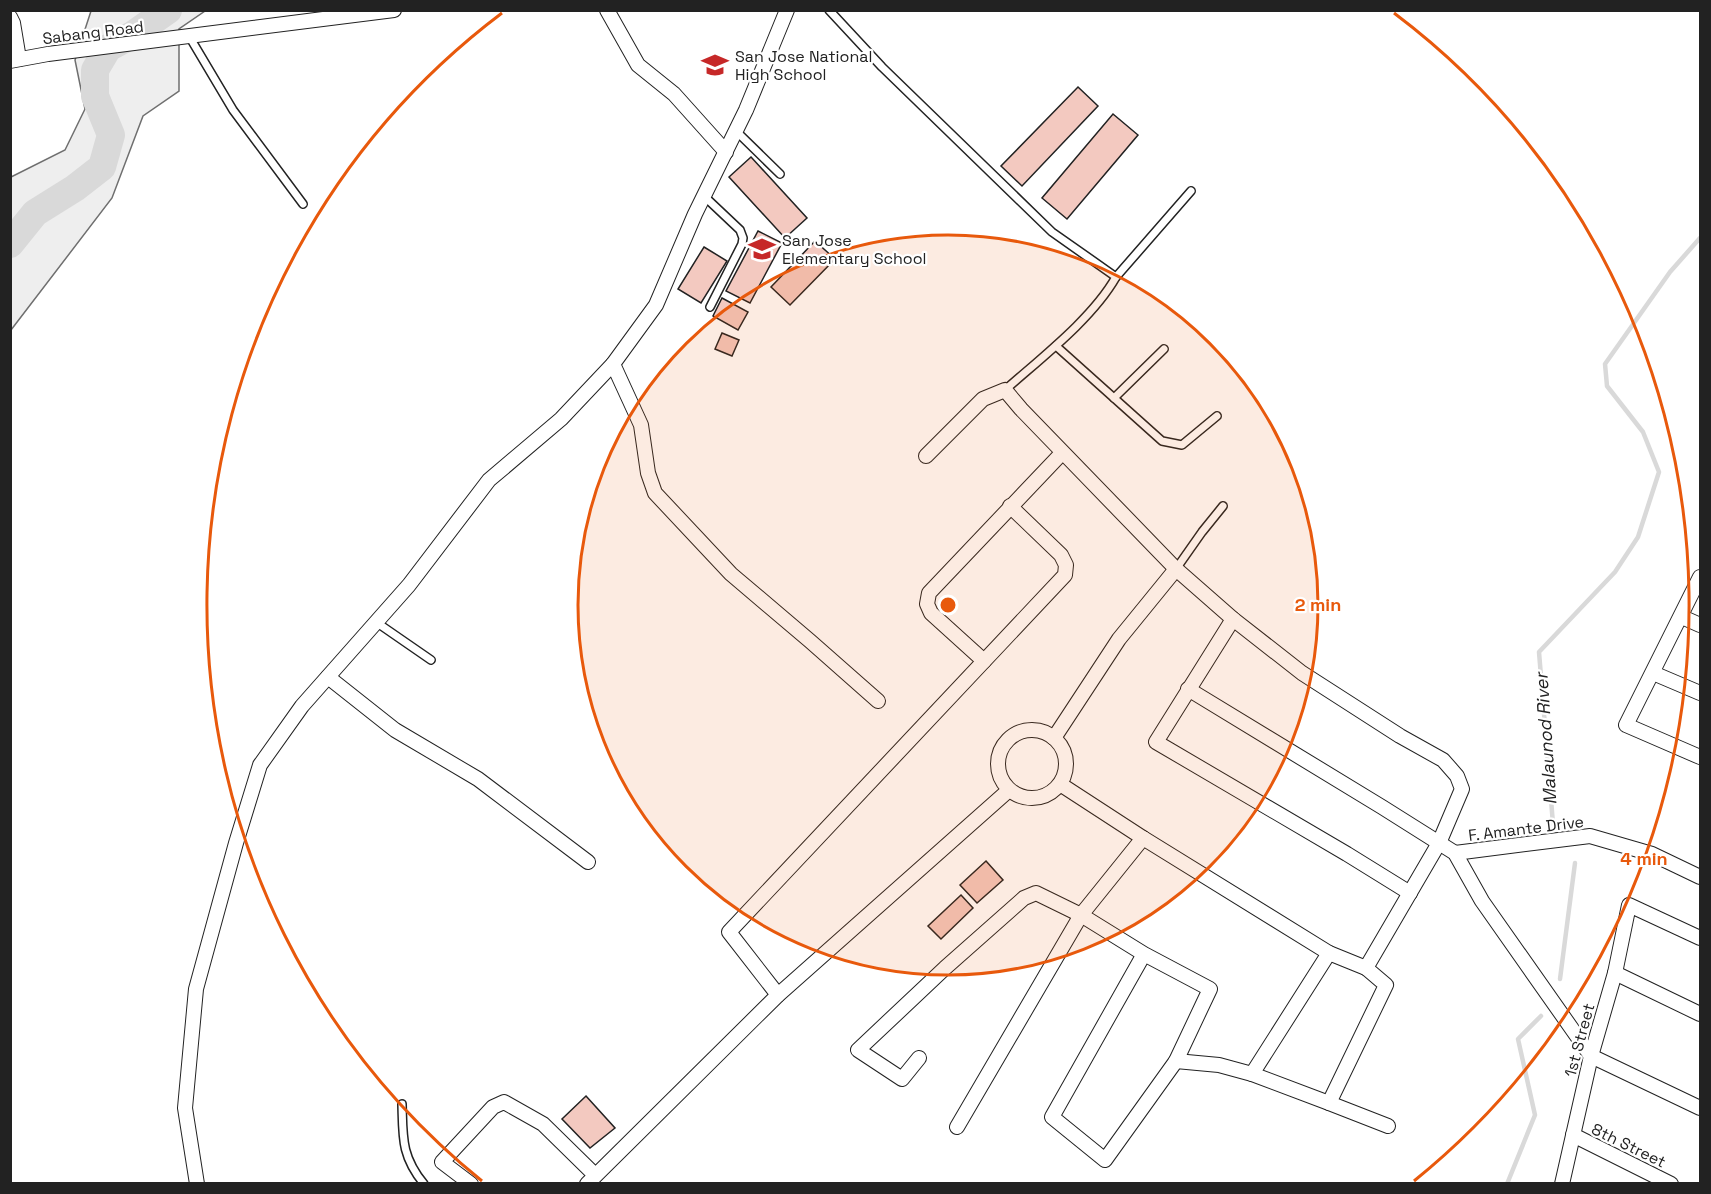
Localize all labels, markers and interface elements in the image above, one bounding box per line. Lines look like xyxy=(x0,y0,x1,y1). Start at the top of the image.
street label: Sabang Road xyxy=(41,16,145,49)
place label: San Jose National High School xyxy=(735,46,872,85)
school or university icon: San Jose National High School xyxy=(700,50,730,80)
place label: San Jose Elementary School xyxy=(782,230,927,269)
school or university icon: San Jose Elementary School xyxy=(747,234,777,264)
text: 2 min xyxy=(1295,593,1341,616)
centre of rings xyxy=(938,595,958,615)
water label: Malaunod River xyxy=(1529,670,1562,806)
street label: F. Amante Drive xyxy=(1467,811,1585,846)
text: 4 min xyxy=(1620,847,1668,870)
street label: 1st Street xyxy=(1560,1001,1599,1079)
street label: 8th Street xyxy=(1588,1118,1669,1172)

